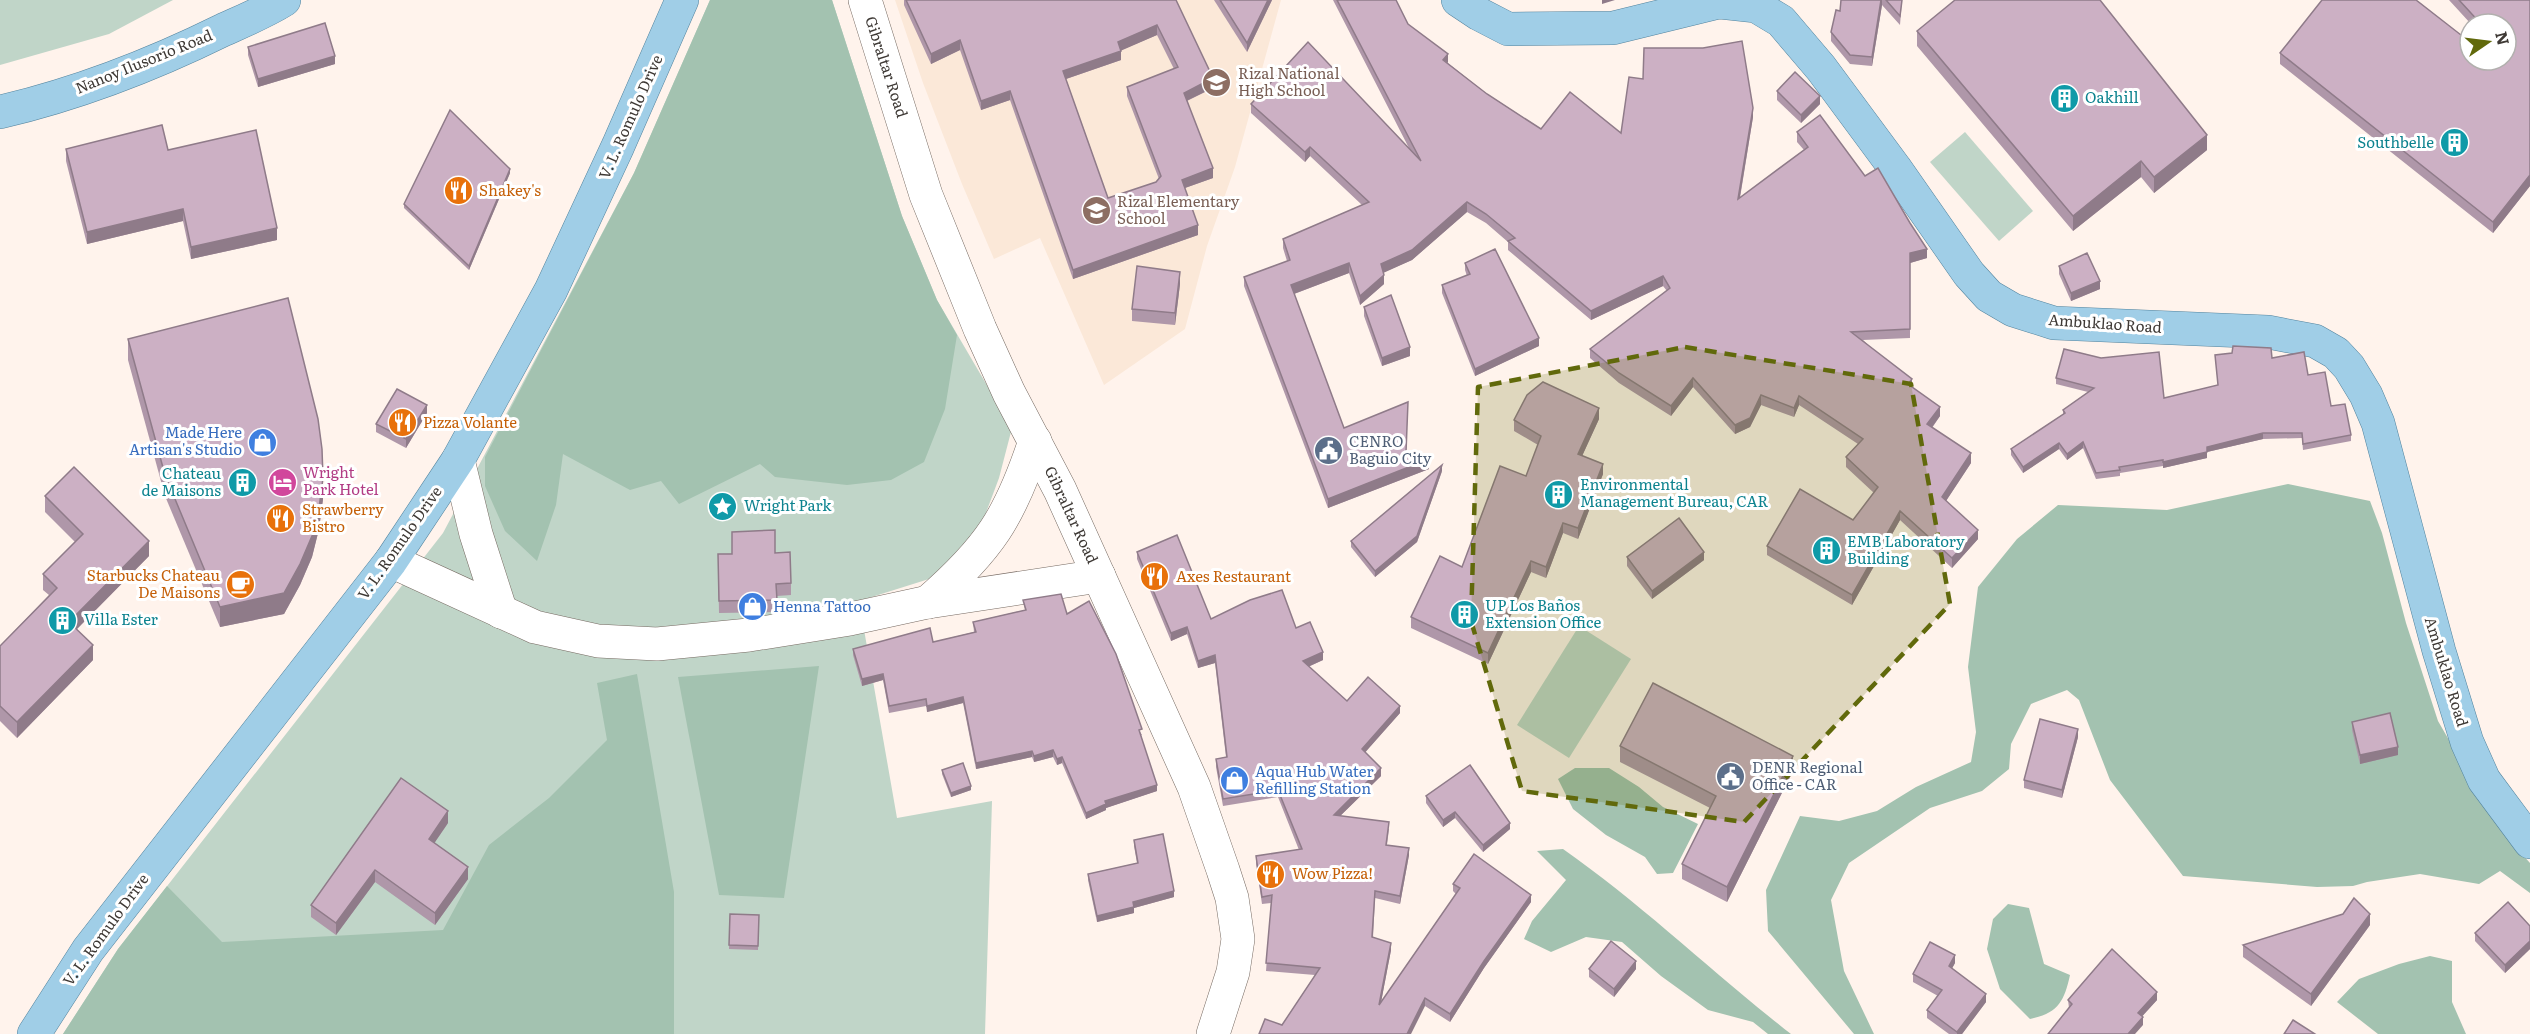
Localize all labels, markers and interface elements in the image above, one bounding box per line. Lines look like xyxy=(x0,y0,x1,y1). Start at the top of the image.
north arrow xyxy=(2458,12,2518,72)
street label: Gibraltar Road xyxy=(860,13,915,120)
street label: Nanoy Ilusorio Road xyxy=(71,23,215,99)
text: N xyxy=(2490,29,2517,48)
street label: V. L. Romulo Drive xyxy=(592,50,667,182)
place label: Rizal National High School xyxy=(1238,61,1339,101)
school or university icon: Rizal National High School xyxy=(1201,67,1233,99)
building icon: Oakhill xyxy=(2048,82,2080,114)
place label: Oakhill xyxy=(2085,85,2139,108)
building icon: Southbelle xyxy=(2439,127,2471,159)
place label: Southbelle xyxy=(2357,130,2434,153)
restaurant icon: Shakey's xyxy=(442,175,474,207)
place label: Shakey's xyxy=(479,178,541,201)
place label: Rizal Elementary School xyxy=(1117,189,1240,229)
school or university icon: Rizal Elementary School xyxy=(1080,195,1112,227)
street label: Ambuklao Road xyxy=(2048,307,2163,338)
restaurant icon: Pizza Volante xyxy=(386,407,418,439)
place label: Pizza Volante xyxy=(423,410,517,433)
place label: Made Here Artisan's Studio xyxy=(129,420,242,460)
shop icon: Made Here Artisan's Studio xyxy=(247,426,279,458)
place label: CENRO Baguio City xyxy=(1349,429,1432,469)
public building icon: CENRO Baguio City xyxy=(1312,435,1344,467)
place label: Wright Park Hotel xyxy=(303,460,378,500)
place label: Chateau de Maisons xyxy=(141,461,221,501)
street label: Gibraltar Road xyxy=(1040,462,1105,567)
hotel icon: Wright Park Hotel xyxy=(266,466,298,498)
building icon: Chateau de Maisons xyxy=(226,467,258,499)
place label: Environmental Management Bureau, CAR xyxy=(1580,472,1769,512)
building icon: Environmental Management Bureau, CAR xyxy=(1543,478,1575,510)
street label: V. L. Romulo Drive xyxy=(351,481,447,604)
place icon: Wright Park xyxy=(707,490,739,522)
place label: Wright Park xyxy=(744,493,832,516)
place label: Strawberry Bistro xyxy=(302,497,384,537)
restaurant icon: Strawberry Bistro xyxy=(265,503,297,535)
place label: EMB Laboratory Building xyxy=(1847,529,1965,569)
building icon: EMB Laboratory Building xyxy=(1810,535,1842,567)
restaurant icon: Axes Restaurant xyxy=(1139,561,1171,593)
place label: Starbucks Chateau De Maisons xyxy=(87,563,220,603)
place label: Axes Restaurant xyxy=(1176,564,1291,587)
cafe icon: Starbucks Chateau De Maisons xyxy=(225,569,257,601)
shop icon: Henna Tattoo xyxy=(736,591,768,623)
place label: UP Los Baños Extension Office xyxy=(1485,593,1601,633)
place label: Henna Tattoo xyxy=(773,594,871,617)
building icon: UP Los Baños Extension Office xyxy=(1448,599,1480,631)
building icon: Villa Ester xyxy=(47,604,79,636)
place label: Villa Ester xyxy=(84,607,158,630)
street label: Ambuklao Road xyxy=(2420,614,2475,729)
place label: DENR Regional Office - CAR xyxy=(1752,755,1863,795)
place label: Aqua Hub Water Refilling Station xyxy=(1255,759,1374,799)
public building icon: DENR Regional Office - CAR xyxy=(1715,761,1747,793)
shop icon: Aqua Hub Water Refilling Station xyxy=(1218,765,1250,797)
restaurant icon: Wow Pizza! xyxy=(1255,858,1287,890)
place label: Wow Pizza! xyxy=(1292,861,1373,884)
street label: V. L. Romulo Drive xyxy=(56,868,154,990)

